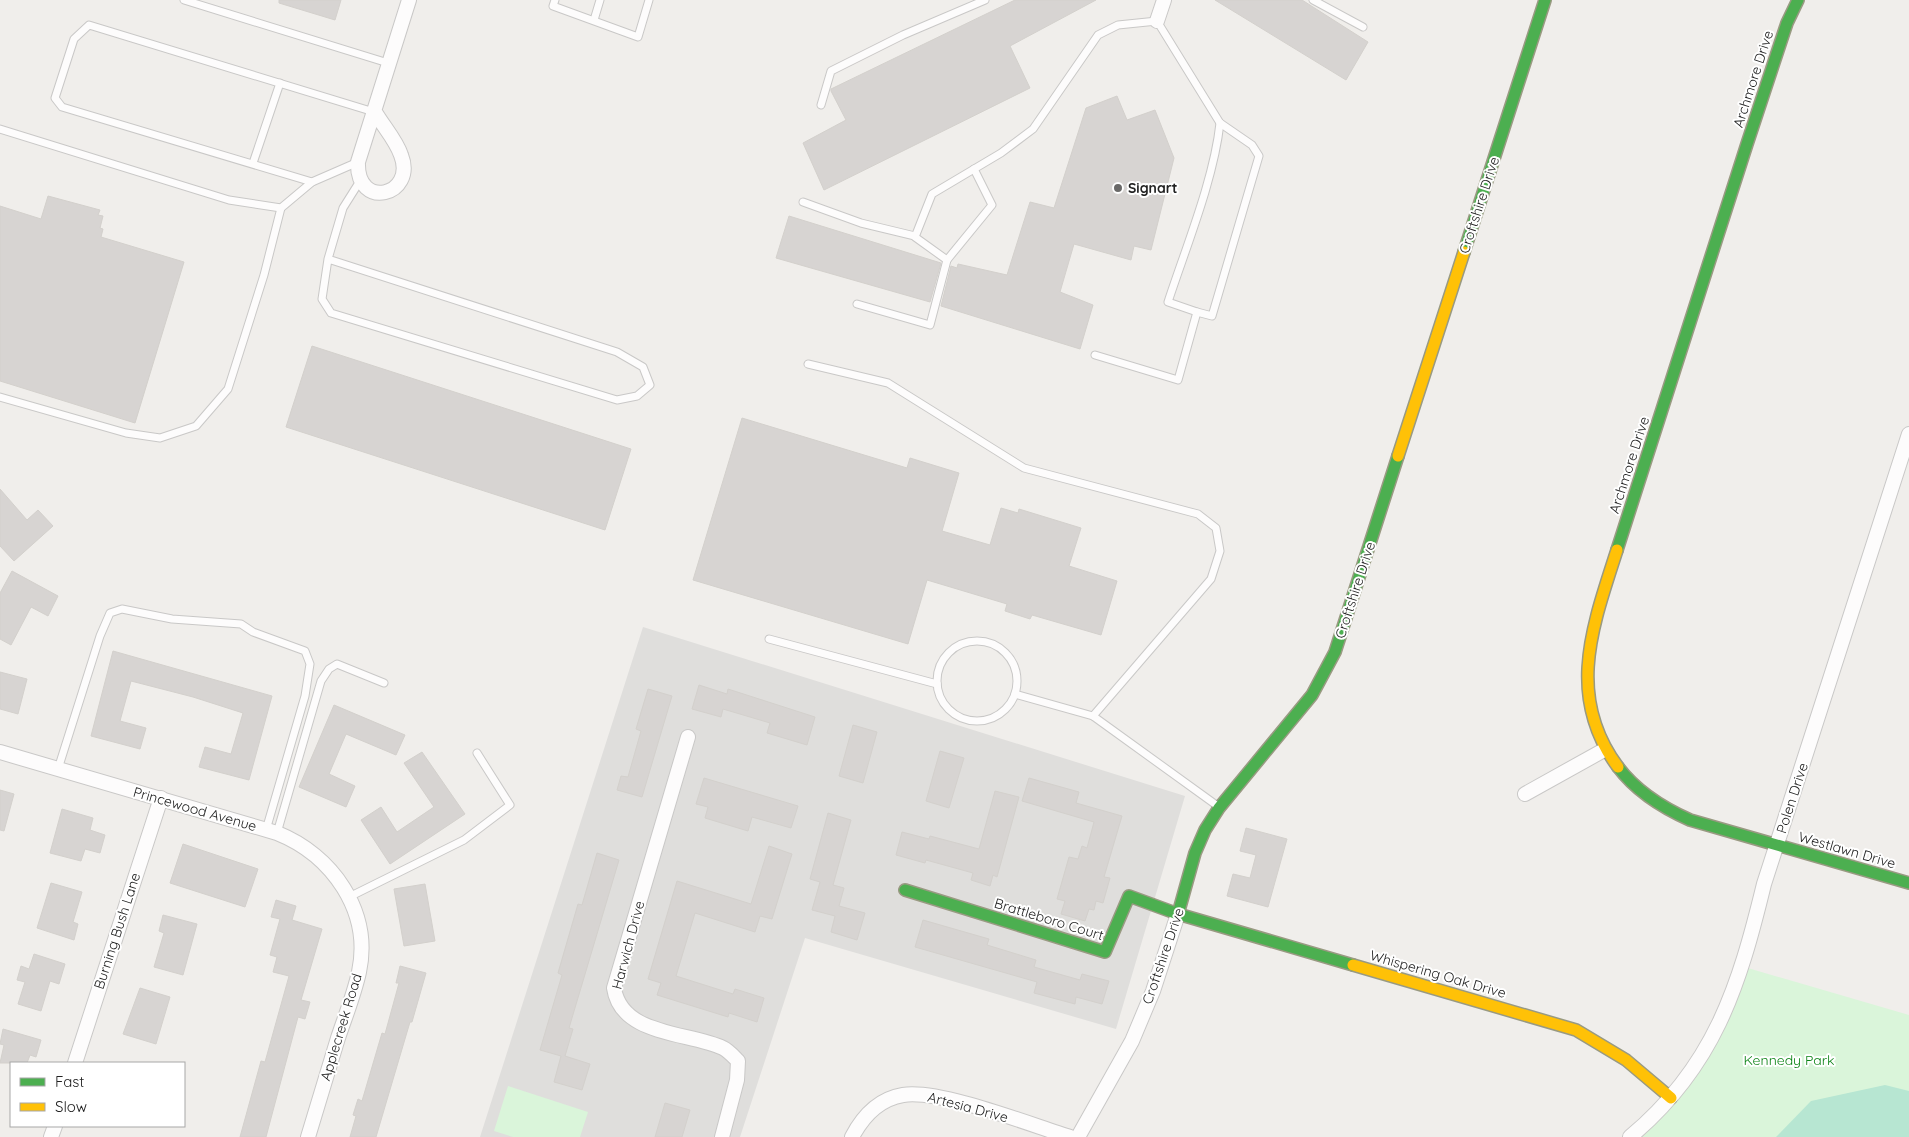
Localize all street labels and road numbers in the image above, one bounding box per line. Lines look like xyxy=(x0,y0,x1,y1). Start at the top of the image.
street label: Archmore Drive xyxy=(1729,28,1777,130)
street label: Croftshire Drive xyxy=(1455,154,1503,256)
street label: Archmore Drive xyxy=(1605,414,1653,516)
street label: Croftshire Drive xyxy=(1331,539,1379,641)
street label: Polen Drive xyxy=(1772,760,1812,836)
street label: Princewood Avenue xyxy=(131,783,259,835)
street label: Westlawn Drive xyxy=(1796,828,1898,872)
street label: Burning Bush Lane xyxy=(90,870,144,992)
street label: Brattleboro Court xyxy=(992,894,1106,944)
street label: Harwich Drive xyxy=(608,899,648,991)
street label: Croftshire Drive xyxy=(1138,905,1188,1007)
street label: Whispering Oak Drive xyxy=(1368,946,1508,1002)
street label: Applecreek Road xyxy=(316,971,366,1083)
street label: Artesia Drive xyxy=(926,1088,1010,1126)

